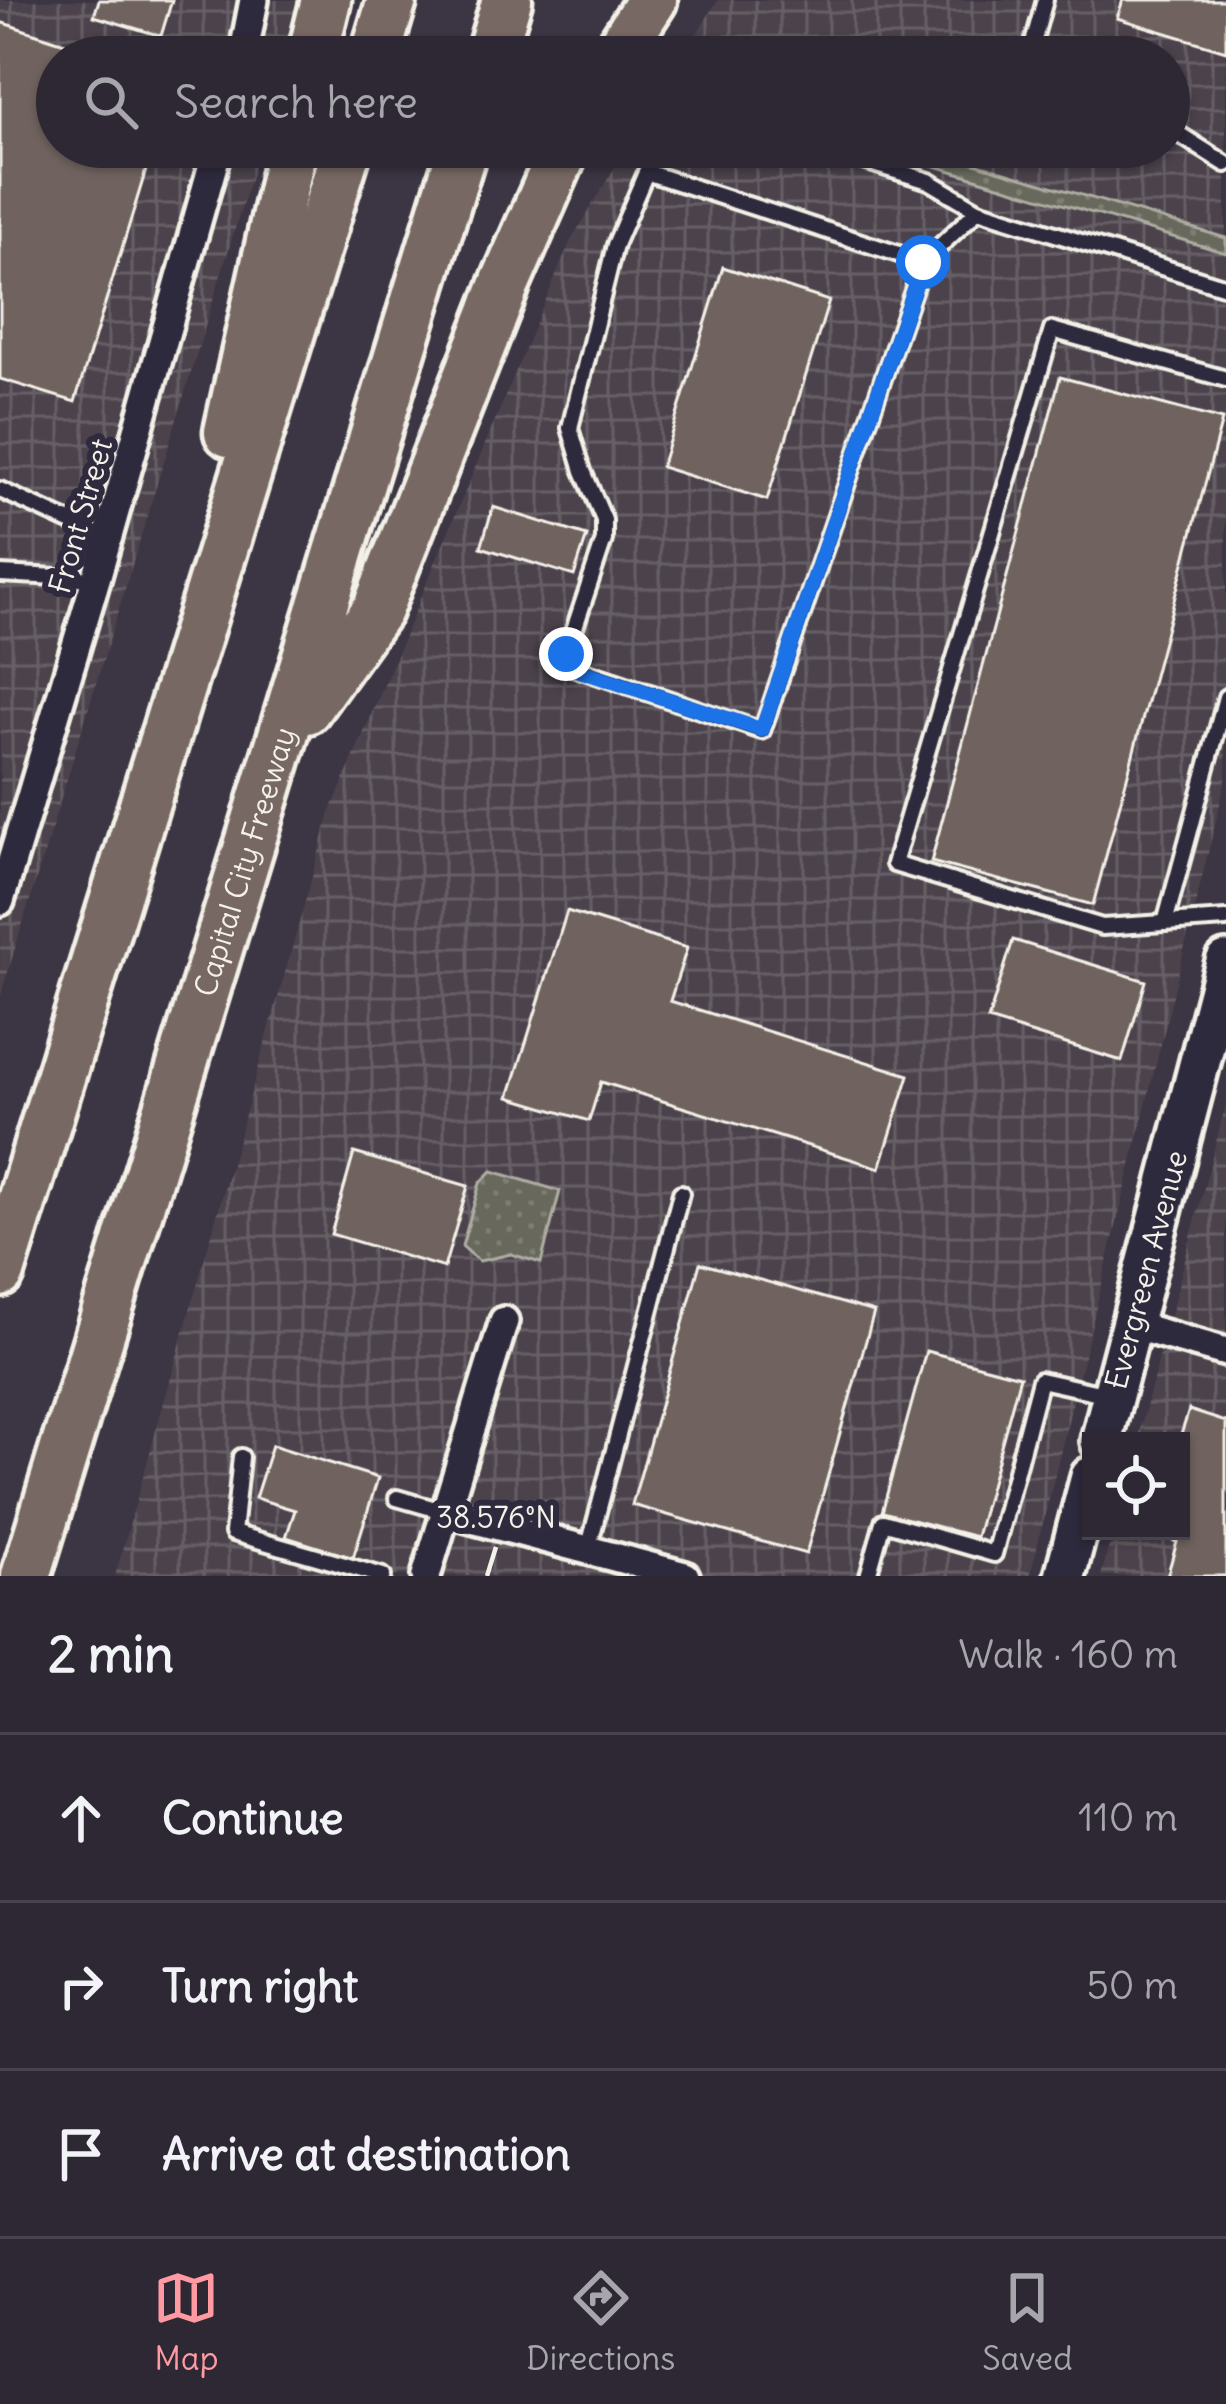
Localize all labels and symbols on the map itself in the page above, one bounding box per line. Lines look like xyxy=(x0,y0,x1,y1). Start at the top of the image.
route start xyxy=(896,235,950,289)
street label: Front Street xyxy=(40,434,120,598)
route end xyxy=(539,627,593,681)
street label: Capital City Freeway xyxy=(185,722,303,1001)
street label: Evergreen Avenue xyxy=(1096,1146,1195,1393)
text: 38.576°N xyxy=(436,1498,556,1536)

